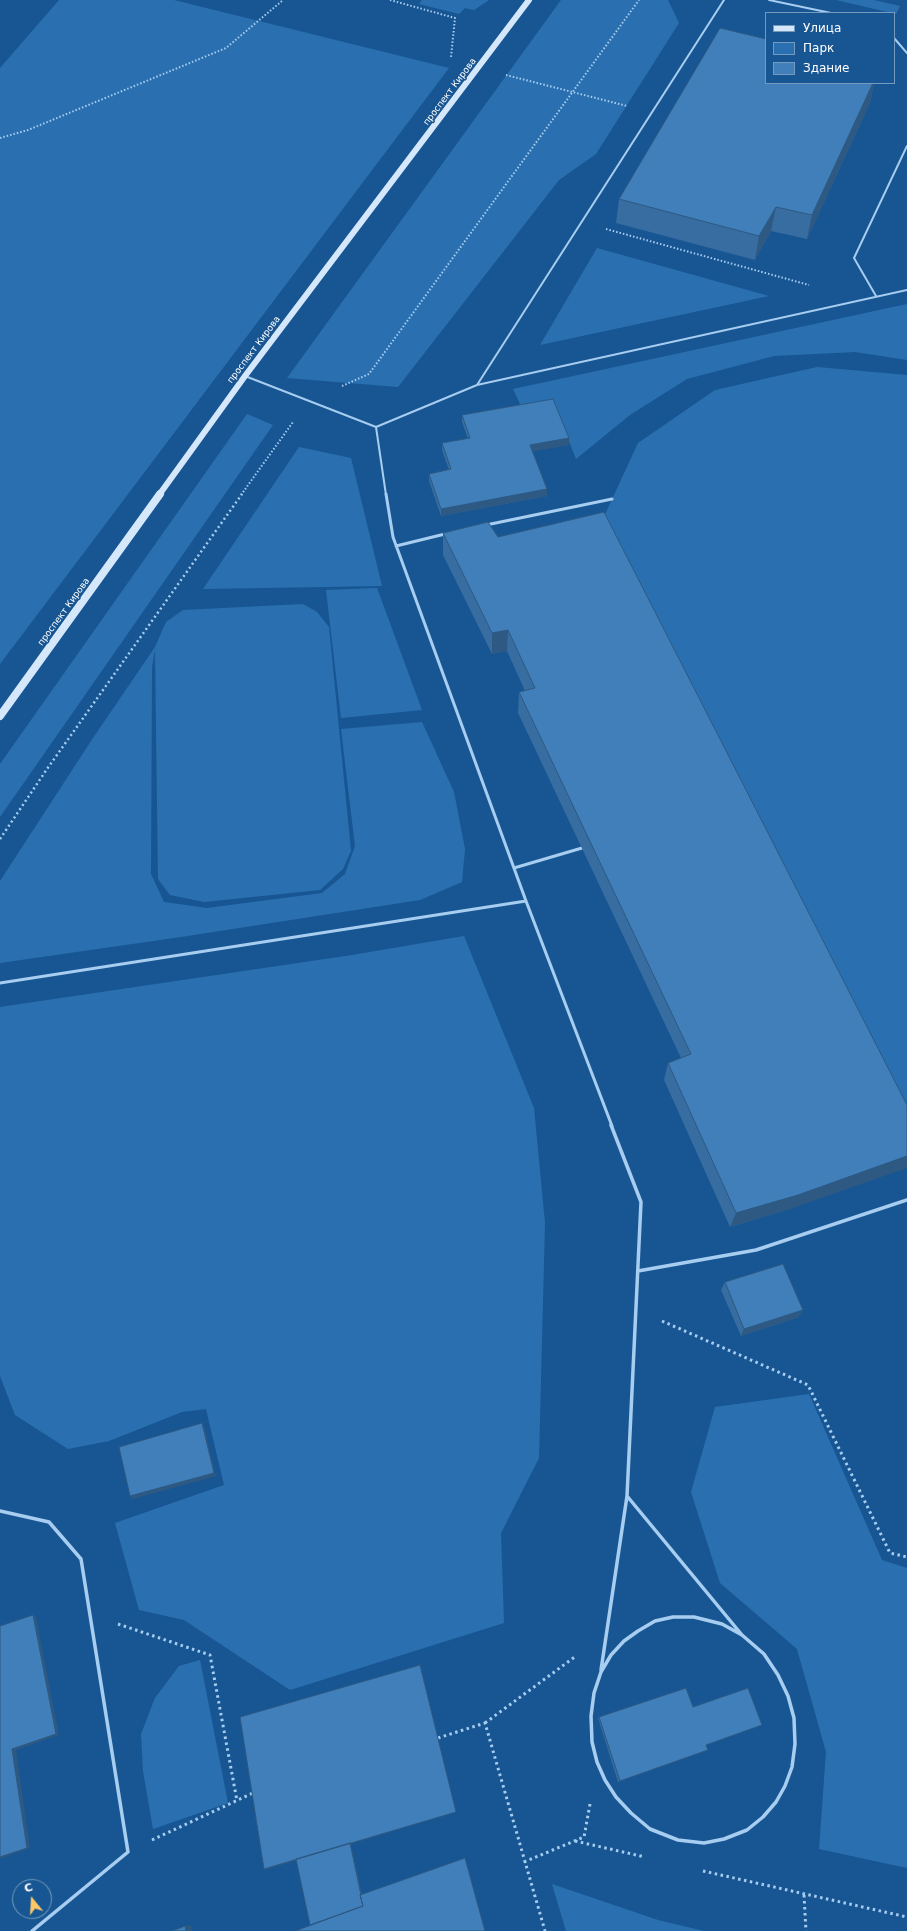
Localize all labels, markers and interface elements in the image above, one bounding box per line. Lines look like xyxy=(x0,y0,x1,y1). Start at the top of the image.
legend xyxy=(765,12,895,84)
text: Улица xyxy=(803,21,841,35)
text: Парк xyxy=(803,41,834,55)
street label: проспект Кирова xyxy=(421,56,479,128)
text: Здание xyxy=(803,61,849,75)
street label: проспект Кирова xyxy=(225,314,283,386)
street label: проспект Кирова xyxy=(36,576,92,648)
north arrow xyxy=(12,1879,52,1919)
text: С xyxy=(23,1881,34,1895)

